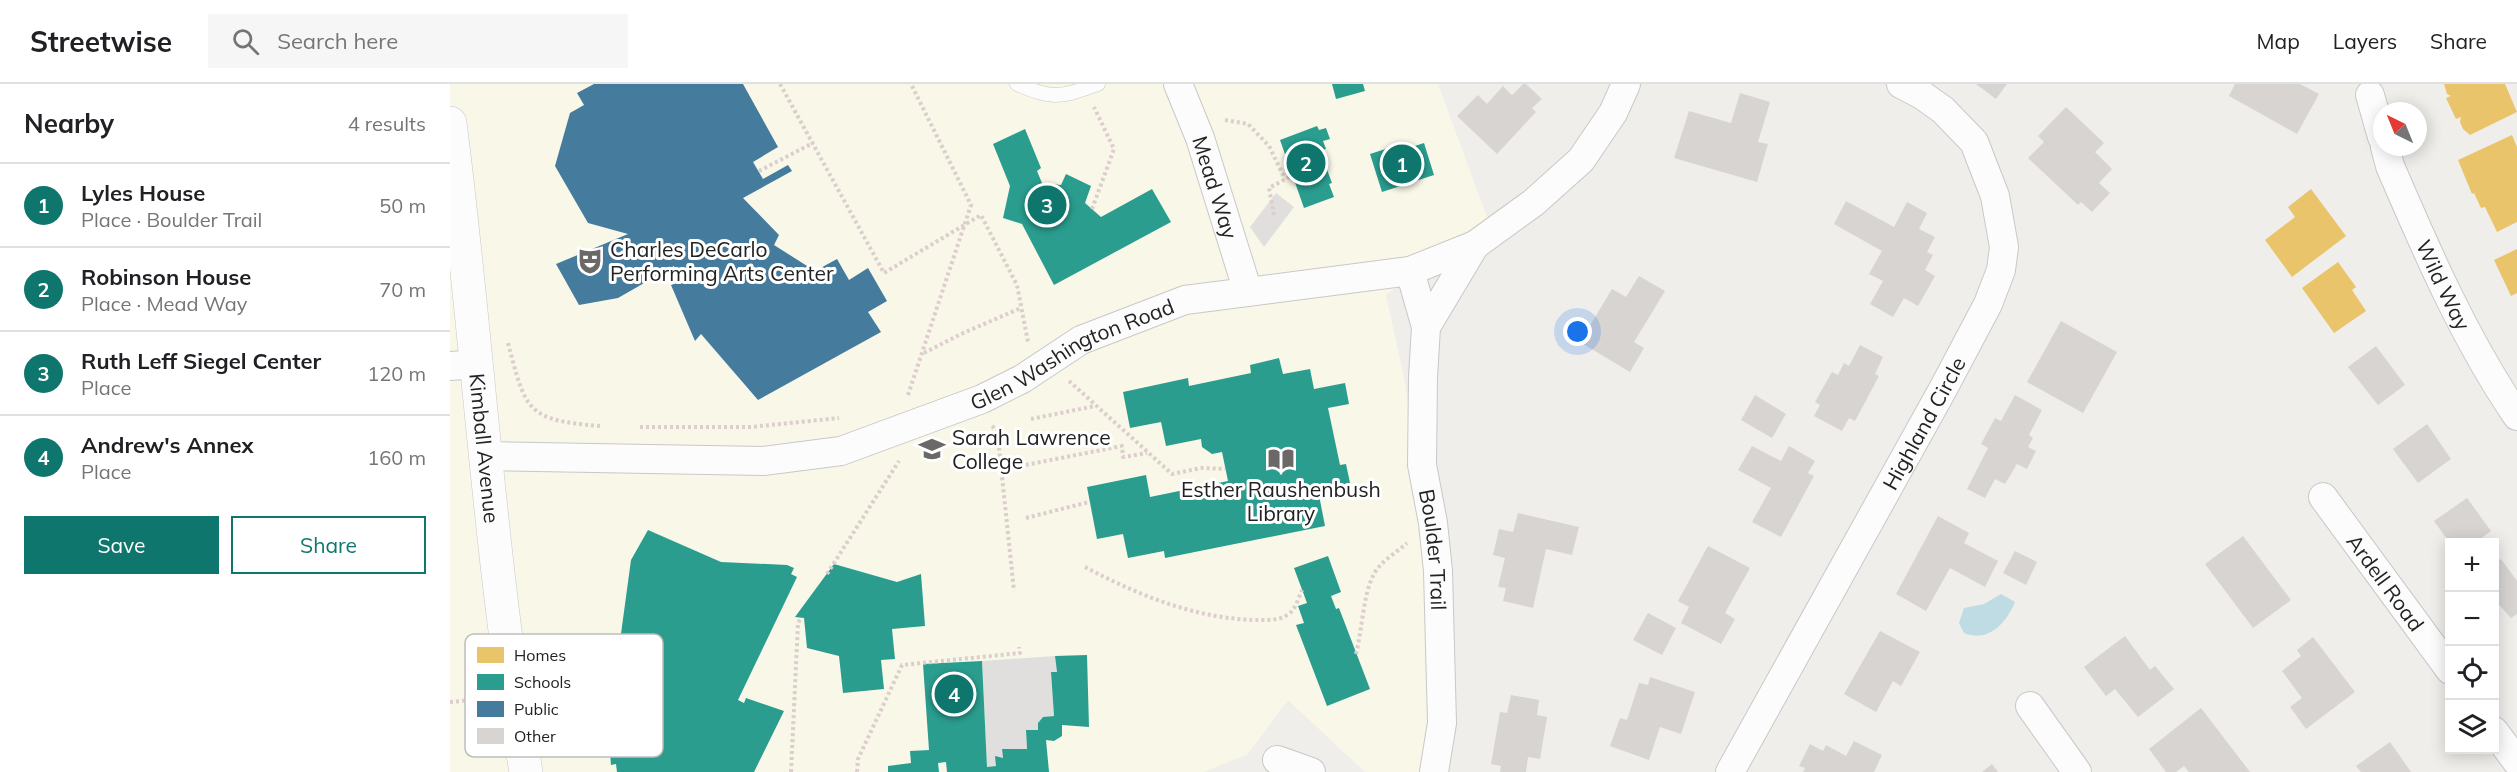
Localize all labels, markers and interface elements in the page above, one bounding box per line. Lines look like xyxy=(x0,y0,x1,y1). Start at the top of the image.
search box xyxy=(208,14,628,68)
text: Streetwise xyxy=(30,24,172,59)
icon: search xyxy=(229,25,262,58)
text: Search here xyxy=(277,27,398,55)
text: Map xyxy=(2257,28,2300,54)
text: Layers xyxy=(2333,28,2397,54)
text: Share xyxy=(2430,28,2487,54)
north arrow xyxy=(2373,102,2427,156)
text: Nearby xyxy=(24,107,114,140)
text: 4 results xyxy=(348,111,426,136)
street label: Mead Way xyxy=(1187,133,1244,242)
pin: 2 xyxy=(1286,140,1326,185)
pin: 1 xyxy=(1382,142,1422,187)
text: Lyles House xyxy=(81,179,205,207)
pin: 3 xyxy=(1028,182,1066,228)
text: 1 xyxy=(38,193,50,218)
text: 50 m xyxy=(379,193,426,218)
text: Place · Boulder Trail xyxy=(81,207,262,232)
place label: Charles DeCarlo Performing Arts Center xyxy=(610,236,834,286)
street label: Wild Way xyxy=(2411,236,2476,334)
theatre icon: Charles DeCarlo Performing Arts Center xyxy=(575,246,605,276)
text: Robinson House xyxy=(81,263,251,291)
text: 2 xyxy=(38,277,50,302)
text: 70 m xyxy=(379,277,426,302)
text: Place · Mead Way xyxy=(81,291,247,316)
street label: Glen Washington Road xyxy=(966,293,1178,415)
your location xyxy=(1563,317,1592,346)
text: Ruth Leff Siegel Center xyxy=(81,347,321,375)
street label: Highland Circle xyxy=(1877,352,1971,494)
text: 3 xyxy=(38,361,50,386)
text: 120 m xyxy=(367,361,426,386)
street label: Kimball Avenue xyxy=(464,372,505,524)
text: Place xyxy=(81,375,131,400)
place label: Sarah Lawrence College xyxy=(952,424,1111,474)
text: Andrew's Annex xyxy=(81,431,254,459)
school or university icon: Sarah Lawrence College xyxy=(917,434,947,464)
library icon: Esther Raushenbush Library xyxy=(1266,444,1296,474)
text: 4 xyxy=(38,445,50,470)
text: 160 m xyxy=(367,445,426,470)
text: Place xyxy=(81,459,131,484)
place label: Esther Raushenbush Library xyxy=(1181,476,1381,526)
street label: Boulder Trail xyxy=(1414,487,1452,611)
button: Save xyxy=(24,516,219,574)
button: Share xyxy=(231,516,426,574)
street label: Ardell Road xyxy=(2342,529,2430,636)
map controls xyxy=(2445,538,2499,754)
button: + xyxy=(2445,538,2499,592)
button: − xyxy=(2445,592,2499,646)
legend xyxy=(465,634,663,757)
text: Homes xyxy=(514,645,566,665)
button: locate xyxy=(2445,646,2499,700)
text: Schools xyxy=(514,672,571,692)
pin: 4 xyxy=(934,672,974,716)
text: Public xyxy=(514,699,559,719)
button: layers xyxy=(2445,700,2499,754)
text: Other xyxy=(514,726,556,746)

